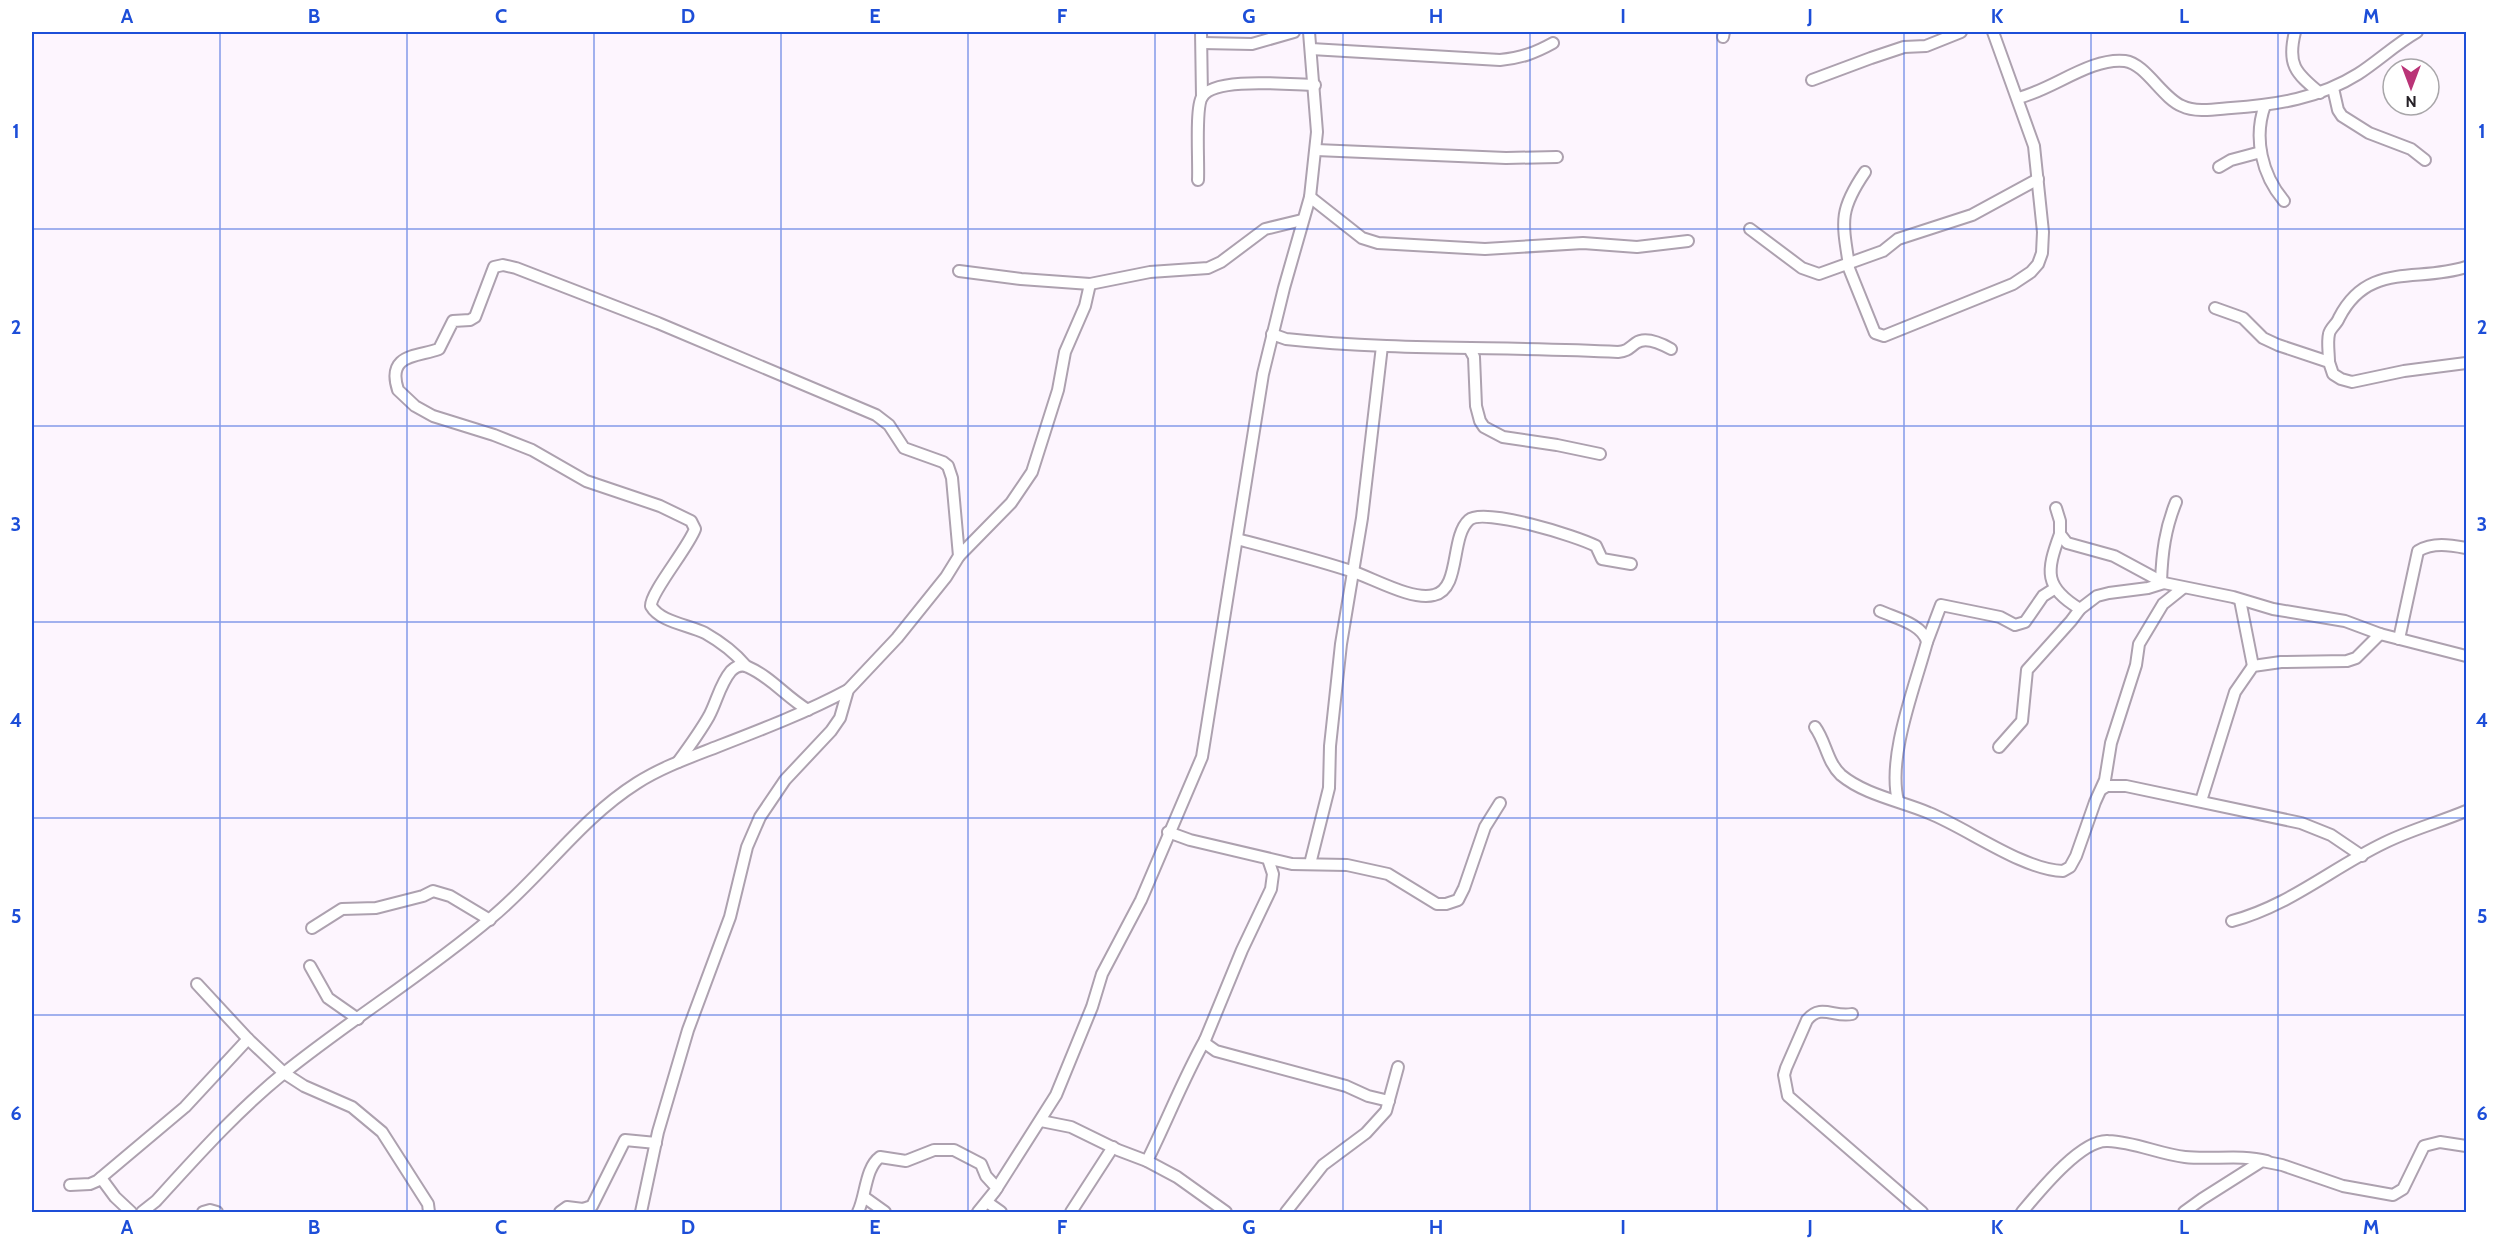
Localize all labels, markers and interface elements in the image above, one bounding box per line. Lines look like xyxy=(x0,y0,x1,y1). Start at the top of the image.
text: A xyxy=(121,4,134,28)
text: B xyxy=(308,4,320,28)
text: C xyxy=(495,4,507,28)
text: D xyxy=(681,4,695,28)
text: E xyxy=(869,4,881,28)
text: F xyxy=(1057,4,1068,28)
text: G xyxy=(1242,4,1256,28)
text: H xyxy=(1429,4,1443,28)
text: I xyxy=(1620,4,1626,28)
text: J xyxy=(1806,4,1813,28)
text: K xyxy=(1991,4,2004,28)
text: L xyxy=(2179,4,2189,28)
text: M xyxy=(2363,4,2379,28)
north arrow xyxy=(2381,57,2441,117)
text: N xyxy=(2405,92,2417,111)
text: 1 xyxy=(12,119,20,143)
text: 1 xyxy=(2478,119,2486,143)
text: 2 xyxy=(11,315,21,339)
text: 2 xyxy=(2477,315,2487,339)
text: 3 xyxy=(11,512,21,536)
text: 3 xyxy=(2477,512,2487,536)
text: 4 xyxy=(10,708,22,732)
text: 4 xyxy=(2476,708,2488,732)
text: 5 xyxy=(11,904,21,928)
text: 5 xyxy=(2477,904,2487,928)
text: 6 xyxy=(10,1101,22,1125)
text: 6 xyxy=(2476,1101,2488,1125)
text: A xyxy=(121,1215,134,1239)
text: B xyxy=(308,1215,320,1239)
text: C xyxy=(495,1215,507,1239)
text: D xyxy=(681,1215,695,1239)
text: E xyxy=(869,1215,881,1239)
text: F xyxy=(1057,1215,1068,1239)
text: G xyxy=(1242,1215,1256,1239)
text: H xyxy=(1429,1215,1443,1239)
text: I xyxy=(1620,1215,1626,1239)
text: J xyxy=(1806,1215,1813,1239)
text: K xyxy=(1991,1215,2004,1239)
text: L xyxy=(2179,1215,2189,1239)
text: M xyxy=(2363,1215,2379,1239)

